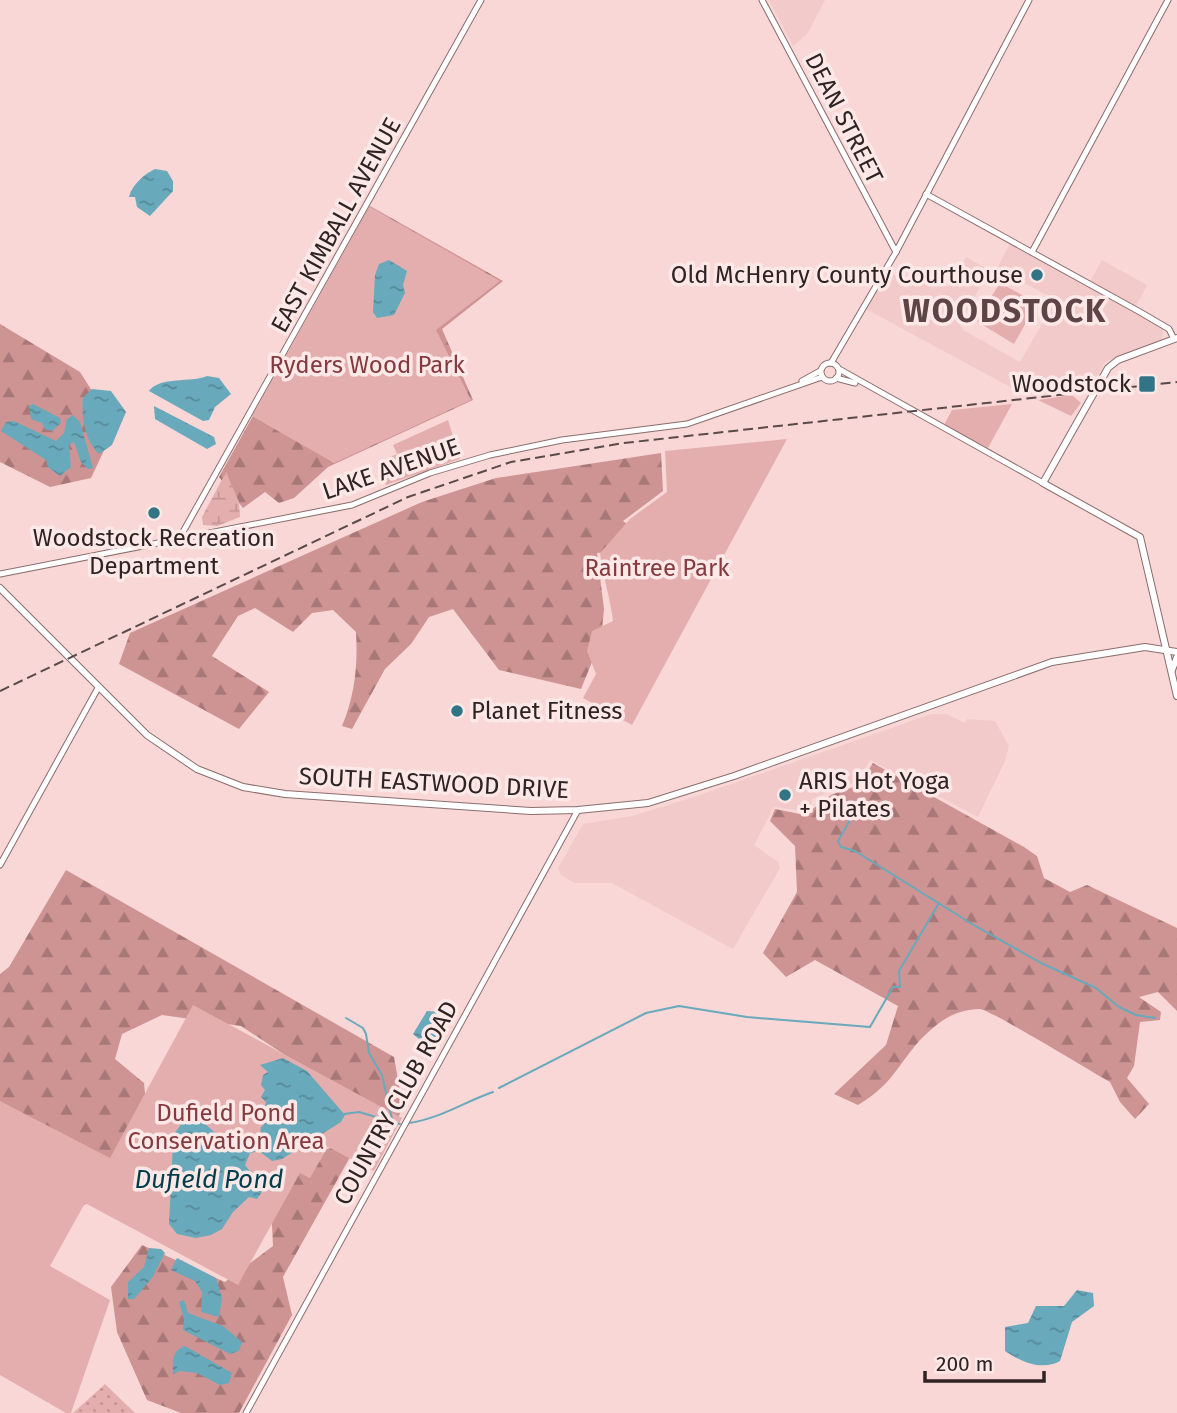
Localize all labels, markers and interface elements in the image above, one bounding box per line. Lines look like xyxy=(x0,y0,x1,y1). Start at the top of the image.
street label: DEAN STREET xyxy=(799,48,889,188)
street label: EAST KIMBALL AVENUE xyxy=(265,113,407,337)
place label: Old McHenry County Courthouse xyxy=(671,261,1023,289)
marker: Old McHenry County Courthouse xyxy=(1029,267,1045,283)
district label: WOODSTOCK xyxy=(903,292,1107,330)
park label: Ryders Wood Park xyxy=(269,351,466,379)
place label: Woodstock xyxy=(1012,370,1132,398)
marker: Woodstock xyxy=(1137,374,1157,394)
street label: LAKE AVENUE xyxy=(318,432,464,506)
marker: Woodstock Recreation Department xyxy=(146,505,162,521)
place label: Woodstock Recreation Department xyxy=(33,524,275,580)
park label: Raintree Park xyxy=(584,554,730,582)
place label: Planet Fitness xyxy=(471,697,623,725)
marker: Planet Fitness xyxy=(449,703,465,719)
street label: SOUTH EASTWOOD DRIVE xyxy=(298,762,570,804)
place label: ARIS Hot Yoga + Pilates xyxy=(799,767,950,823)
marker: ARIS Hot Yoga + Pilates xyxy=(777,787,793,803)
street label: COUNTRY CLUB ROAD xyxy=(328,996,464,1210)
park label: Dufield Pond Conservation Area xyxy=(127,1099,325,1155)
water label: Dufield Pond xyxy=(134,1164,284,1195)
scale bar xyxy=(925,1340,1044,1384)
text: 200 m xyxy=(936,1351,993,1377)

